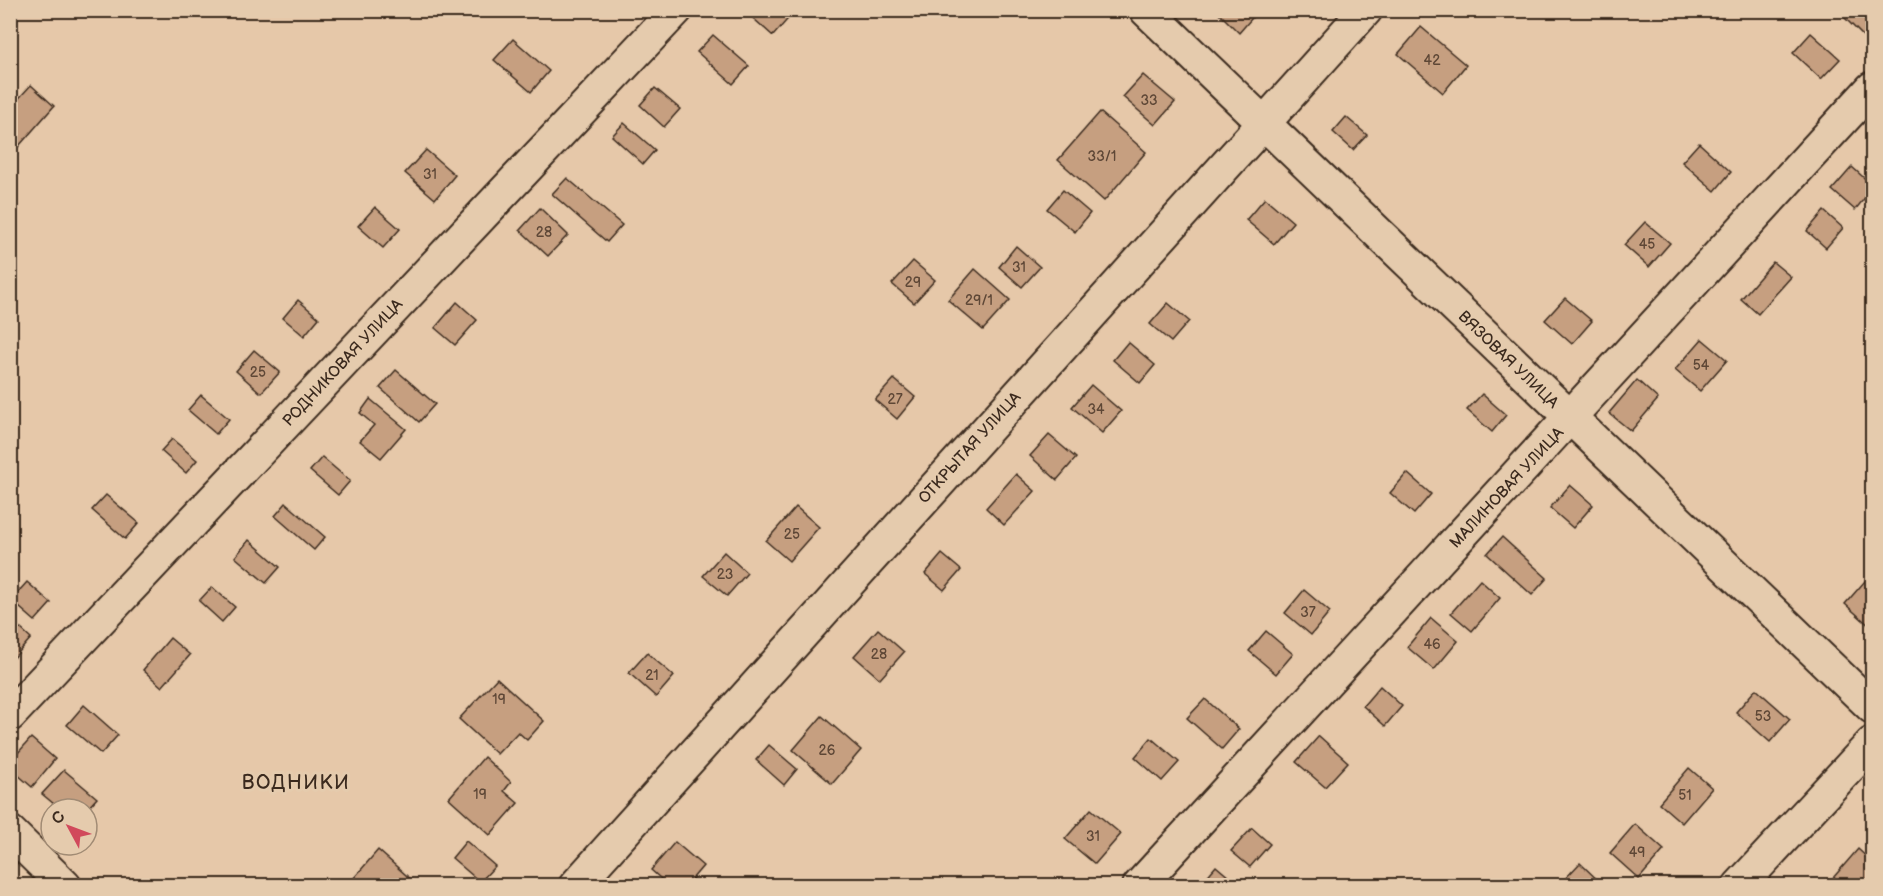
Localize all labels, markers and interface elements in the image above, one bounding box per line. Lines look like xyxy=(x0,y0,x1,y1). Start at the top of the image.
house number: 42 xyxy=(1424,52,1441,69)
house number: 33 xyxy=(1140,92,1158,109)
house number: 33/1 xyxy=(1088,148,1116,165)
house number: 31 xyxy=(423,166,437,183)
house number: 28 xyxy=(536,224,552,241)
house number: 45 xyxy=(1639,236,1655,253)
house number: 31 xyxy=(1012,259,1026,276)
house number: 29 xyxy=(905,274,921,291)
house number: 29/1 xyxy=(965,292,993,309)
street label: РОДНИКОВАЯ УЛИЦА xyxy=(279,295,407,431)
street label: ВЯЗОВАЯ УЛИЦА xyxy=(1454,307,1562,413)
house number: 54 xyxy=(1693,357,1710,374)
house number: 25 xyxy=(250,364,266,381)
street label: ОТКРЫТАЯ УЛИЦА xyxy=(915,388,1025,508)
house number: 27 xyxy=(887,391,903,408)
house number: 34 xyxy=(1087,401,1105,418)
street label: МАЛИНОВАЯ УЛИЦА xyxy=(1446,423,1568,552)
house number: 25 xyxy=(784,526,800,543)
house number: 23 xyxy=(717,566,733,583)
house number: 37 xyxy=(1300,604,1316,621)
house number: 46 xyxy=(1423,636,1441,653)
house number: 28 xyxy=(871,646,887,663)
house number: 21 xyxy=(645,667,659,684)
house number: 19 xyxy=(492,691,506,708)
house number: 53 xyxy=(1755,708,1771,725)
house number: 26 xyxy=(819,742,836,759)
district label: ВОДНИКИ xyxy=(242,771,350,795)
house number: 19 xyxy=(473,786,487,803)
house number: 51 xyxy=(1678,787,1692,804)
north arrow xyxy=(39,797,99,857)
text: С xyxy=(48,808,70,829)
house number: 31 xyxy=(1086,828,1100,845)
house number: 49 xyxy=(1629,844,1645,861)

